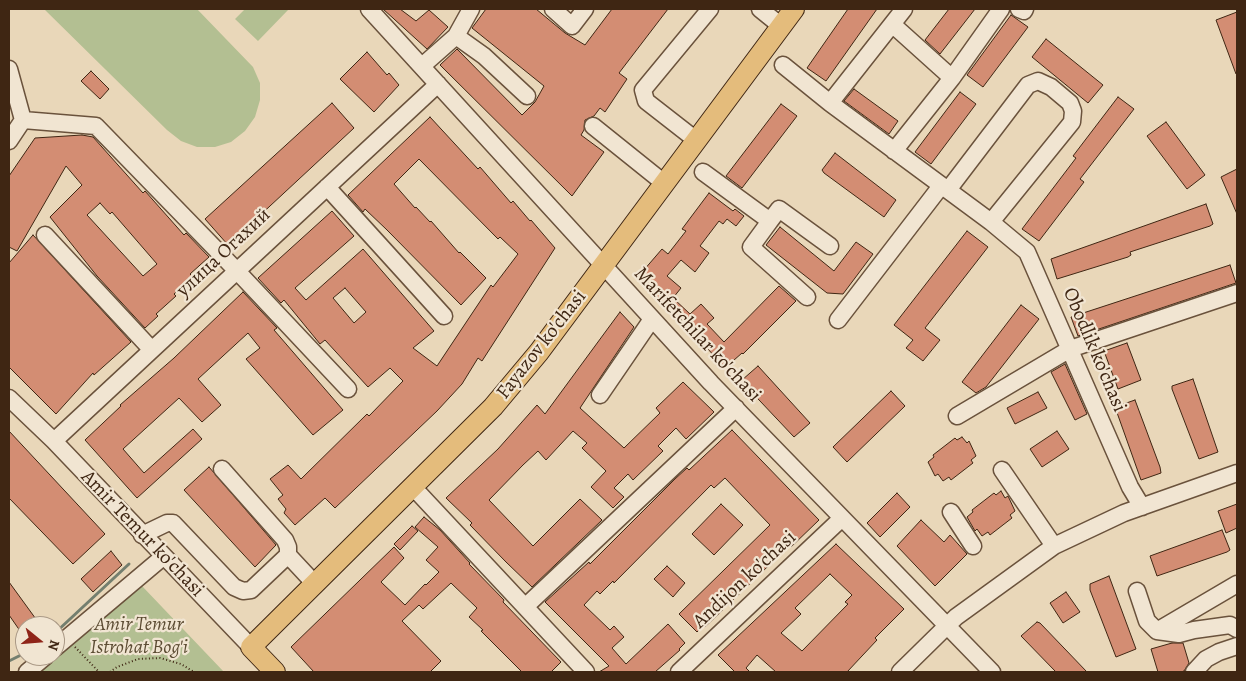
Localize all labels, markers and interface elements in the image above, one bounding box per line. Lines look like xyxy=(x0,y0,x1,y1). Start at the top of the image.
street label: улица Огахий xyxy=(172,203,276,303)
street label: Marifetchilar ko'chasi xyxy=(628,263,766,407)
street label: Obodlik ko'chasi xyxy=(1057,284,1131,416)
street label: Fayazov ko'chasi xyxy=(492,286,592,404)
street label: Amir Temur ko'chasi xyxy=(75,466,209,602)
street label: Andijon ko'chasi xyxy=(688,526,802,634)
park label: Amir Temur Istrohat Bog'i xyxy=(90,613,188,660)
north arrow xyxy=(15,616,65,666)
text: N xyxy=(43,638,64,653)

